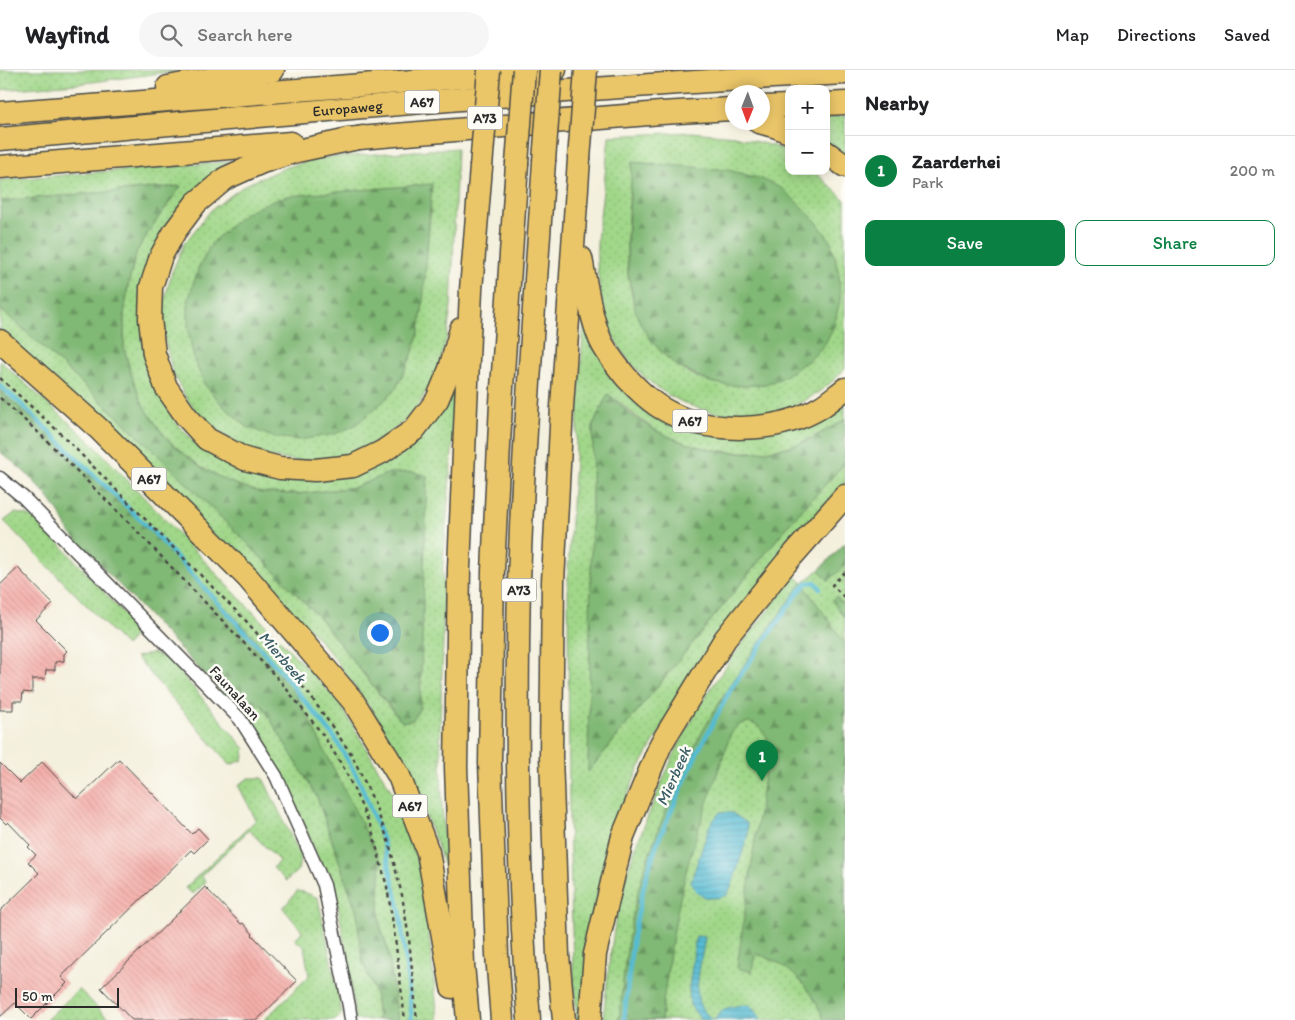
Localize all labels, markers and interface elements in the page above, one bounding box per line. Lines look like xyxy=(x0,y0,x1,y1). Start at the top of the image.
search box xyxy=(139,12,489,57)
text: Wayfind xyxy=(25,20,109,49)
icon: search xyxy=(157,21,185,49)
text: Search here xyxy=(197,23,293,46)
text: Map xyxy=(1056,24,1089,46)
text: Directions xyxy=(1117,24,1196,46)
text: Saved xyxy=(1224,24,1270,46)
north arrow xyxy=(725,85,770,130)
map controls xyxy=(785,85,830,175)
button: + xyxy=(785,85,830,130)
text: Nearby xyxy=(865,90,929,115)
road number: A67 xyxy=(404,91,440,114)
street label: Europaweg xyxy=(312,97,384,120)
road number: A73 xyxy=(468,106,502,129)
button: − xyxy=(785,130,830,175)
text: Zaarderhei xyxy=(912,150,1001,173)
text: 1 xyxy=(877,161,885,180)
text: 200 m xyxy=(1230,161,1275,180)
text: Park xyxy=(912,173,943,192)
button: Save xyxy=(865,220,1065,266)
button: Share xyxy=(1075,220,1275,266)
road number: A67 xyxy=(672,410,708,432)
road number: A67 xyxy=(132,468,166,490)
road number: A73 xyxy=(502,578,536,602)
your location xyxy=(367,620,393,646)
water label: Mierbeek xyxy=(255,627,311,688)
street label: Faunalaan xyxy=(206,662,265,724)
pin: 1 xyxy=(746,740,778,781)
water label: Mierbeek xyxy=(652,743,695,809)
road number: A67 xyxy=(392,794,428,818)
scale bar xyxy=(15,985,119,1008)
text: 50 m xyxy=(22,988,53,1005)

